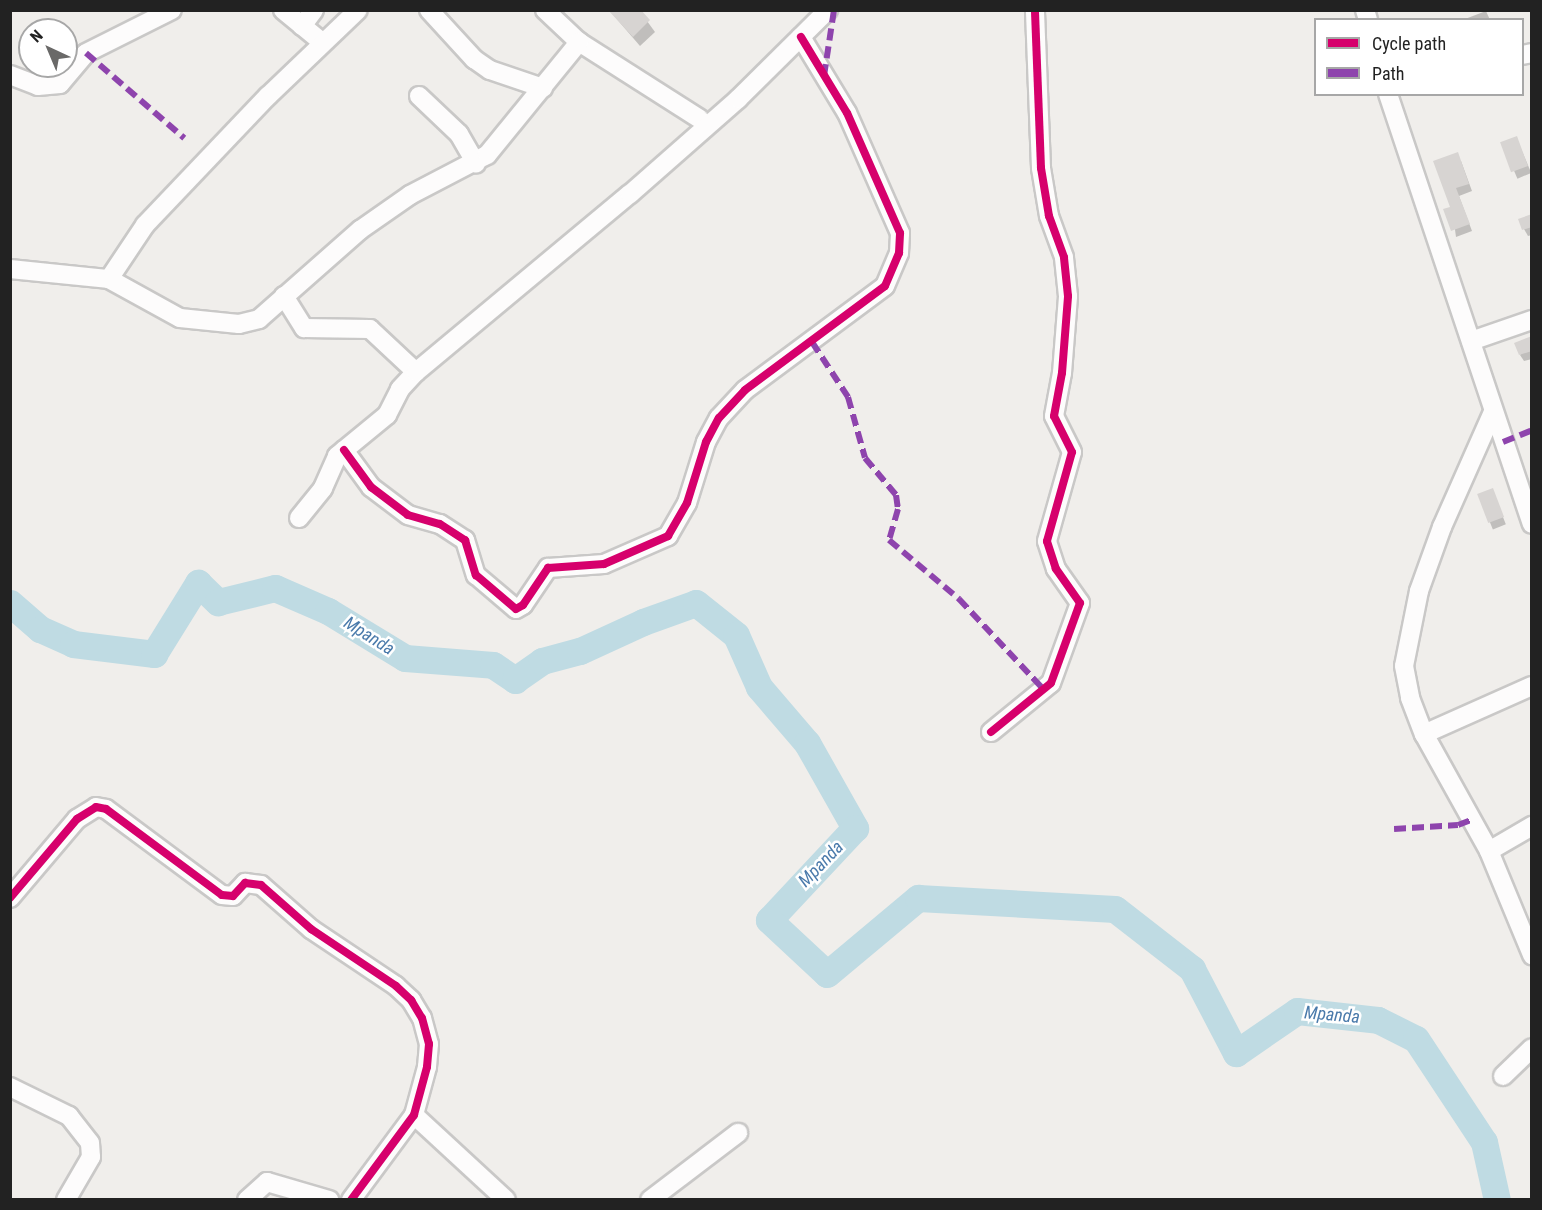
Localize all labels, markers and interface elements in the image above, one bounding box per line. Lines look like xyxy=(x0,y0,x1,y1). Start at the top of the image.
north arrow xyxy=(18,18,78,78)
legend xyxy=(1314,18,1524,96)
text: N xyxy=(26,26,47,46)
text: Cycle path xyxy=(1372,33,1446,54)
text: Path xyxy=(1372,63,1405,84)
water label: Mpanda xyxy=(340,612,398,660)
water label: Mpanda xyxy=(794,836,848,892)
water label: Mpanda xyxy=(1303,1002,1361,1028)

